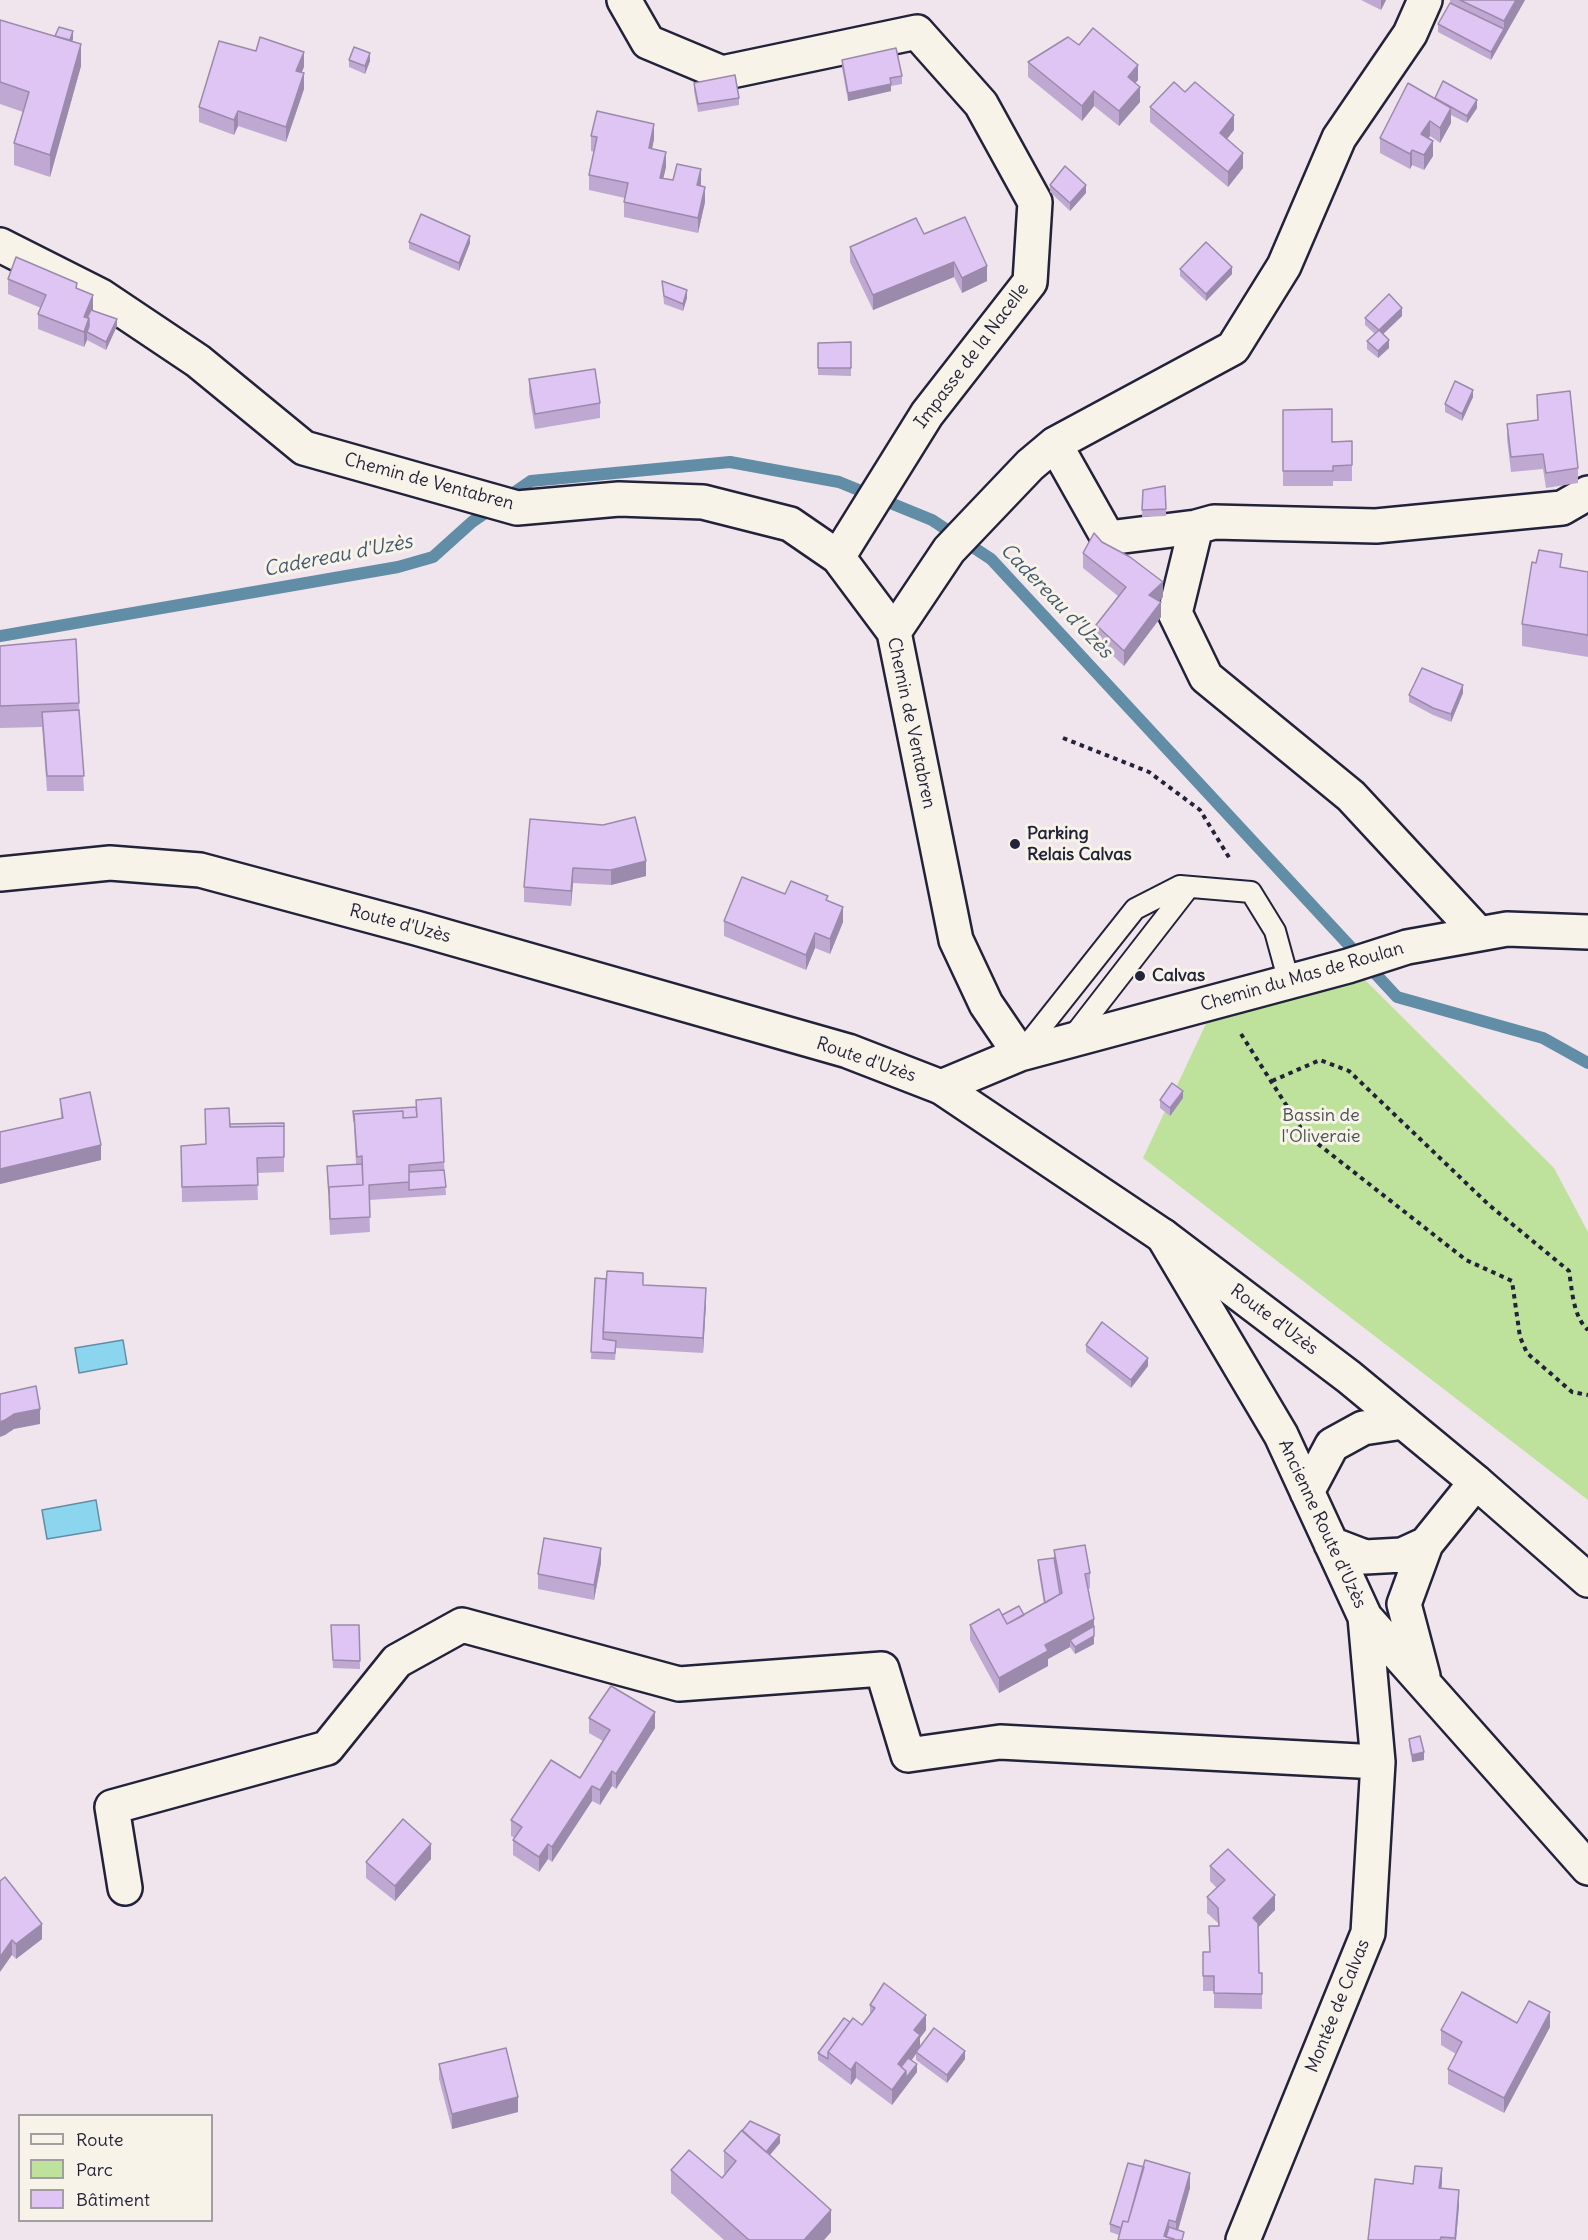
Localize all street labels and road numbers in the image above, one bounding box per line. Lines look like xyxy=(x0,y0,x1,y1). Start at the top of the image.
street label: Impasse de la Nacelle xyxy=(910,279,1034,433)
street label: Chemin de Ventabren xyxy=(342,449,516,515)
street label: Chemin de Ventabren xyxy=(882,635,940,811)
street label: Route d'Uzès xyxy=(347,900,453,948)
street label: Chemin du Mas de Roulan xyxy=(1198,938,1406,1016)
street label: Route d'Uzès xyxy=(813,1033,919,1087)
street label: Route d'Uzès xyxy=(1226,1280,1322,1360)
street label: Ancienne Route d'Uzès xyxy=(1273,1436,1371,1612)
street label: Montée de Calvas xyxy=(1301,1936,1375,2076)

